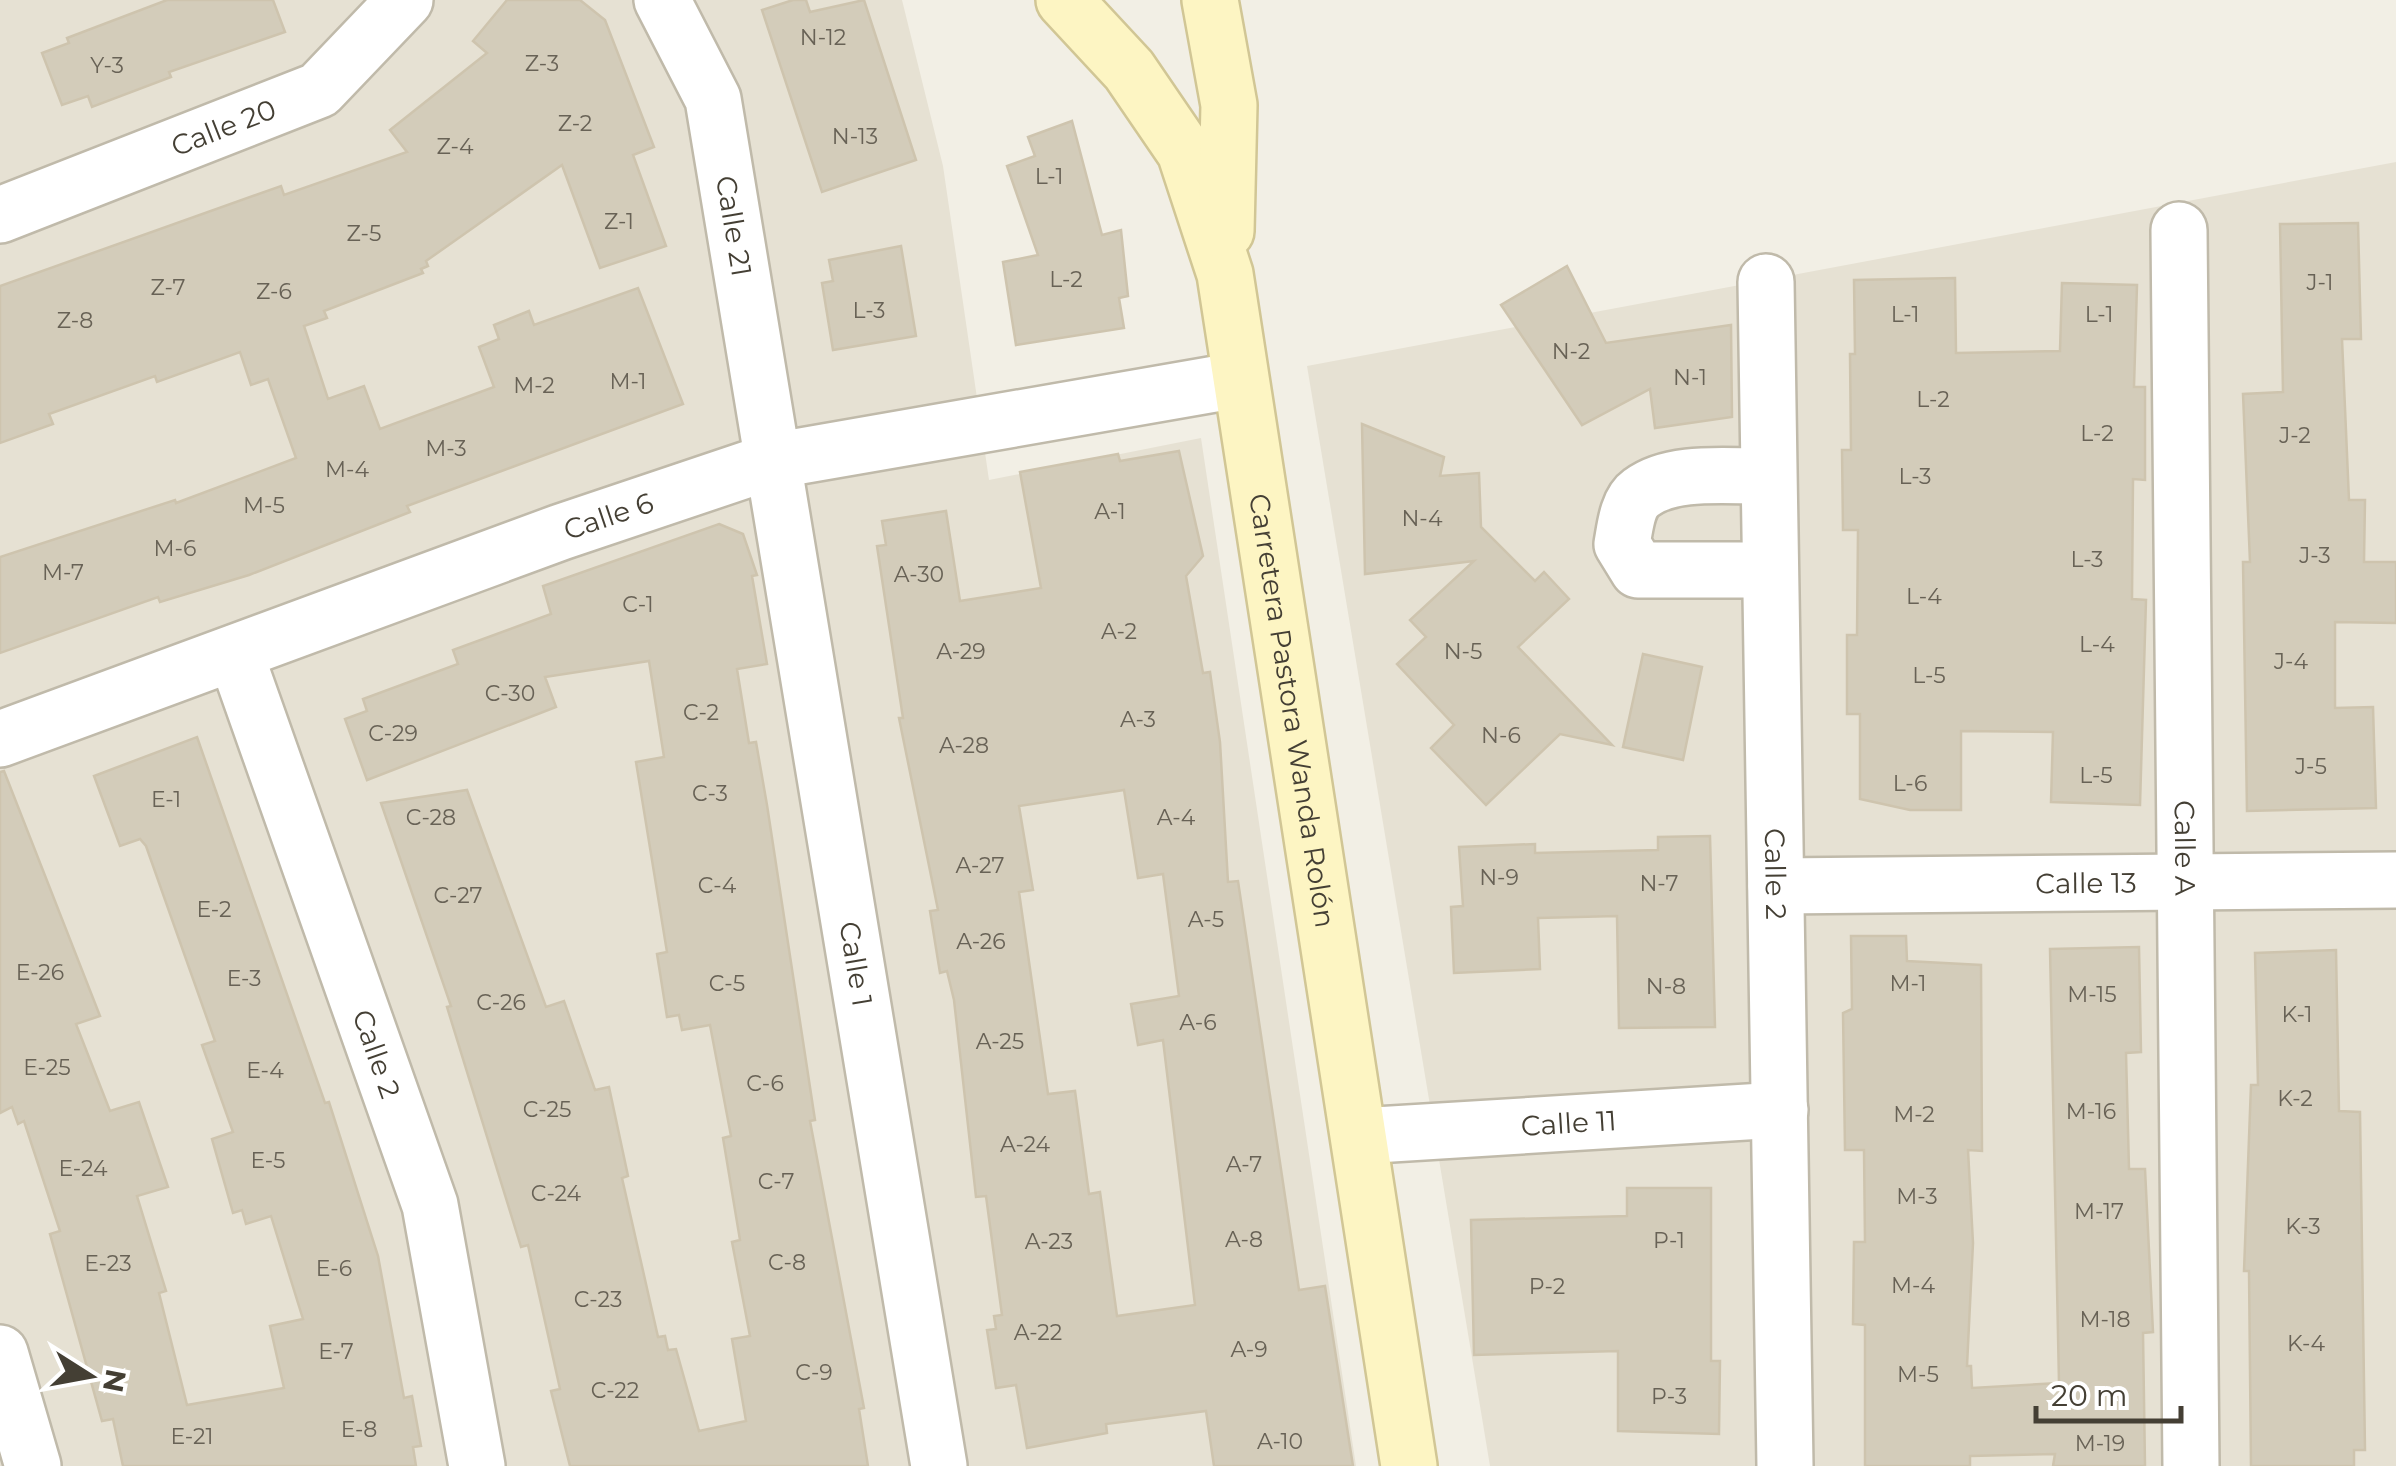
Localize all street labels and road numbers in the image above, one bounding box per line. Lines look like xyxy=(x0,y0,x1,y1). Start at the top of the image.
street label: Calle 20 xyxy=(166,92,281,163)
street label: Calle 21 xyxy=(709,173,759,279)
street label: Calle 6 xyxy=(559,485,658,547)
street label: Carretera Pastora Wanda Rolón xyxy=(1242,491,1343,930)
street label: Calle A xyxy=(2168,800,2202,897)
street label: Calle 2 xyxy=(1758,828,1793,920)
street label: Calle 13 xyxy=(2035,866,2137,900)
street label: Calle 1 xyxy=(832,919,880,1009)
street label: Calle 2 xyxy=(345,1005,408,1103)
street label: Calle 11 xyxy=(1520,1103,1617,1143)

